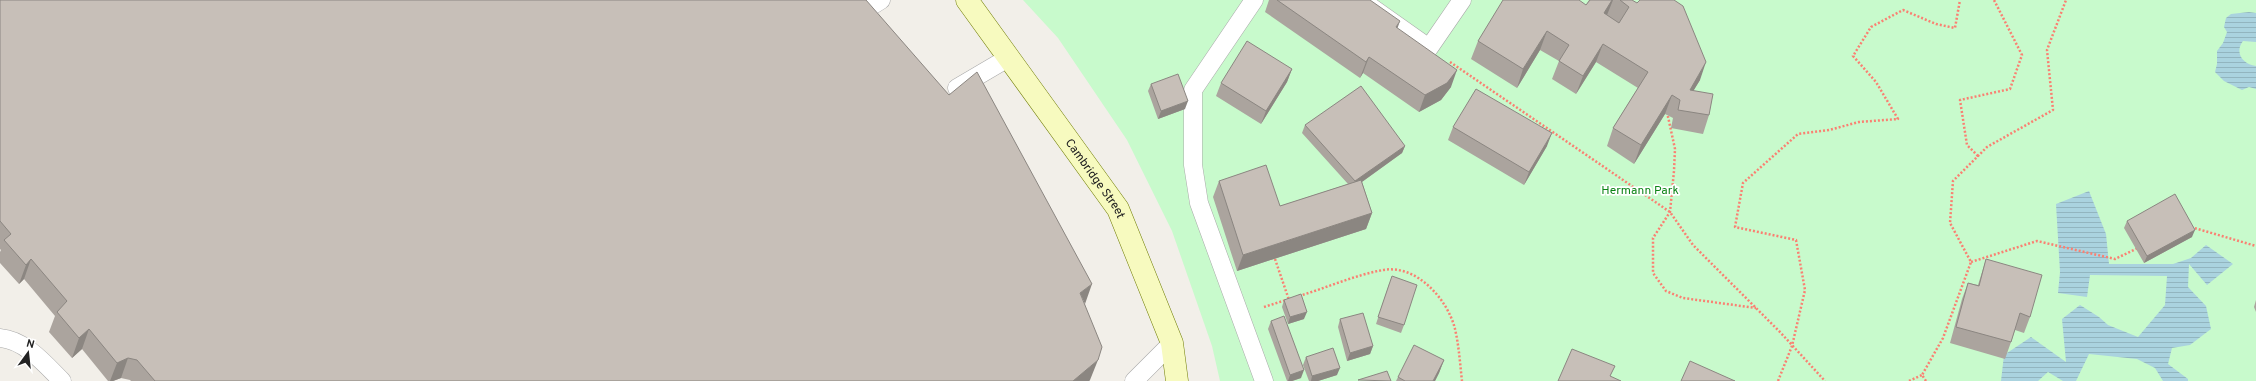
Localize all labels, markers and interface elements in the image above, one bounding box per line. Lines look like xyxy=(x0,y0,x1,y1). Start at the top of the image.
street label: Cambridge Street xyxy=(1061,136,1128,221)
park label: Hermann Park xyxy=(1601,183,1679,199)
north arrow xyxy=(8,333,48,373)
text: N xyxy=(25,337,36,352)

